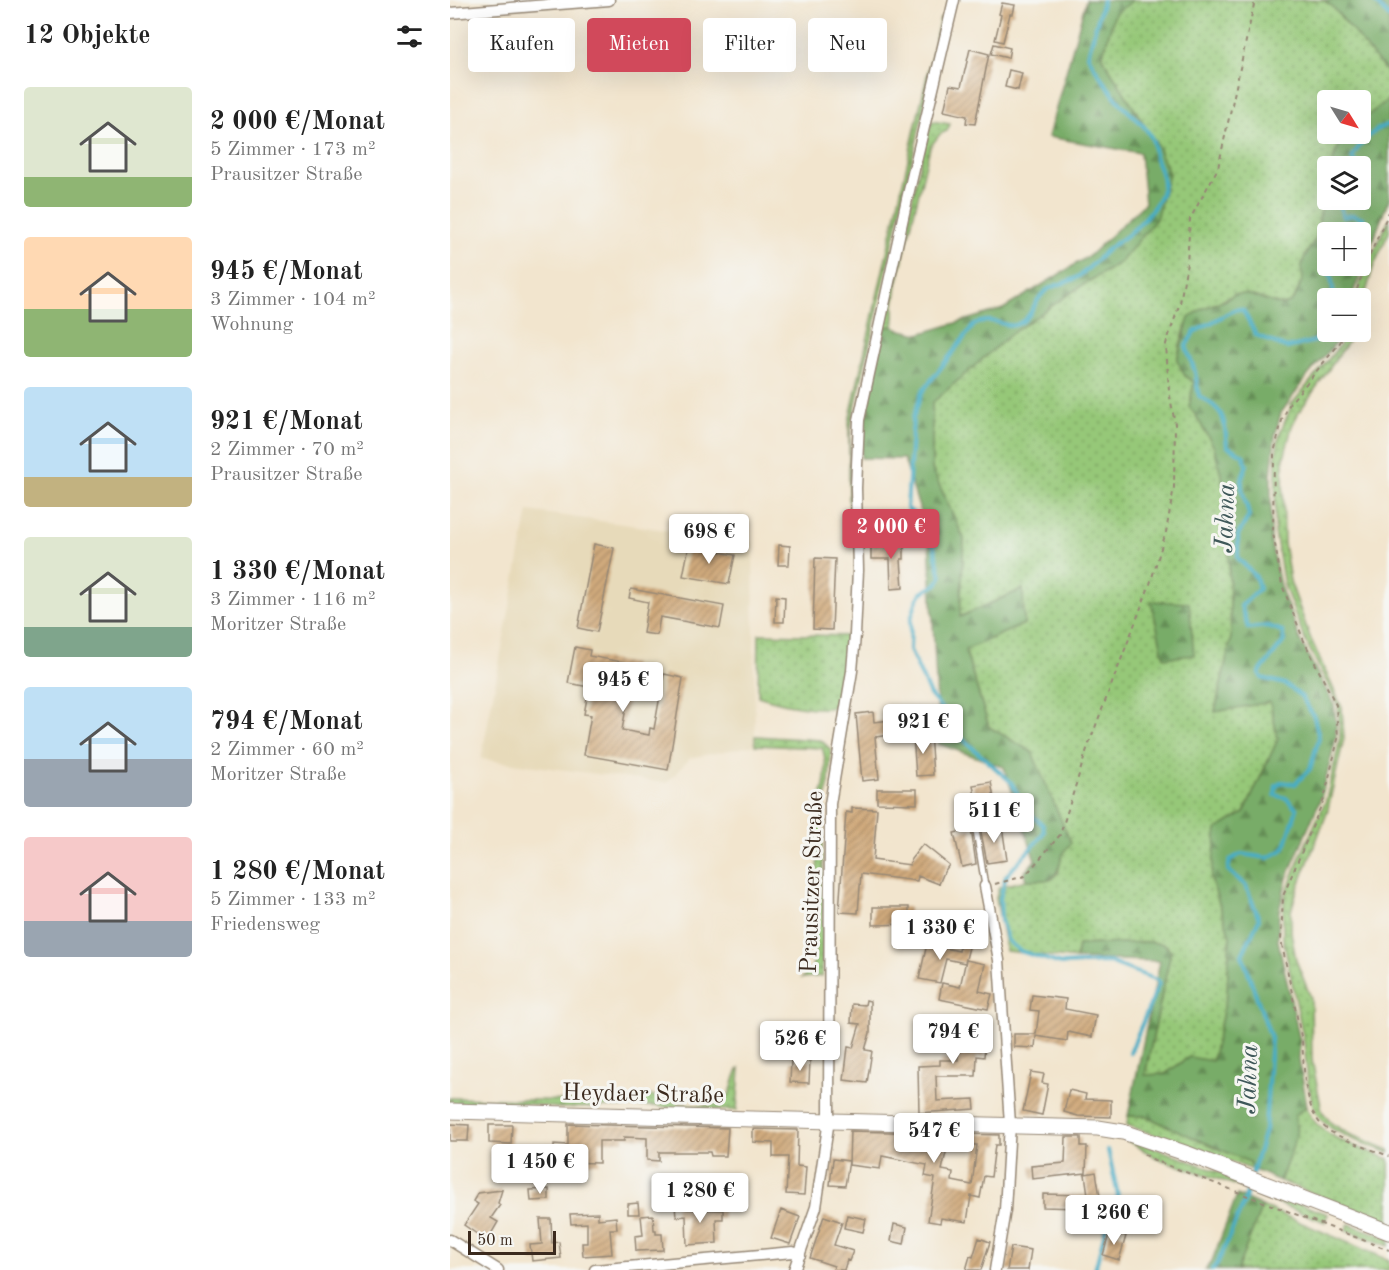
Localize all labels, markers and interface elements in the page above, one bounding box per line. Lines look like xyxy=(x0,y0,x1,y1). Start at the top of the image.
chip: Kaufen xyxy=(468,18,575,72)
chip: Mieten xyxy=(587,18,691,72)
chip: Filter xyxy=(703,18,796,72)
chip: Neu xyxy=(808,18,887,72)
icon: filters xyxy=(393,20,426,53)
text: 12 Objekte xyxy=(24,23,151,49)
north arrow xyxy=(1317,90,1371,144)
map controls xyxy=(1317,90,1371,342)
text: 2 000 €/Monat xyxy=(210,109,385,135)
icon: home xyxy=(72,111,144,183)
text: 5 Zimmer · 173 m² xyxy=(210,140,375,160)
button: layers xyxy=(1317,156,1371,210)
text: Prausitzer Straße xyxy=(210,165,362,185)
button: + xyxy=(1317,222,1371,276)
text: 945 €/Monat xyxy=(210,259,363,285)
icon: home xyxy=(72,261,144,333)
button: − xyxy=(1317,288,1371,342)
text: 3 Zimmer · 104 m² xyxy=(210,290,375,310)
text: Wohnung xyxy=(210,315,293,335)
text: 921 €/Monat xyxy=(210,409,363,435)
icon: home xyxy=(72,411,144,483)
text: 2 Zimmer · 70 m² xyxy=(210,440,364,460)
text: Prausitzer Straße xyxy=(210,465,362,485)
water label: Jahna xyxy=(1212,483,1240,554)
pin: 2 000 € xyxy=(836,509,946,560)
pin: 698 € xyxy=(667,514,751,565)
text: 2 000 € xyxy=(856,518,926,538)
text: 698 € xyxy=(683,523,735,543)
text: 1 330 €/Monat xyxy=(210,559,385,585)
icon: home xyxy=(72,561,144,633)
text: 3 Zimmer · 116 m² xyxy=(210,590,375,610)
text: Moritzer Straße xyxy=(210,615,346,635)
pin: 945 € xyxy=(581,662,665,713)
text: 945 € xyxy=(597,671,649,691)
pin: 921 € xyxy=(881,704,965,755)
text: 794 €/Monat xyxy=(210,709,363,735)
icon: home xyxy=(72,711,144,783)
text: 921 € xyxy=(897,713,949,733)
text: 2 Zimmer · 60 m² xyxy=(210,740,364,760)
text: Moritzer Straße xyxy=(210,765,346,785)
street label: Prausitzer Straße xyxy=(798,790,828,974)
pin: 511 € xyxy=(952,793,1036,844)
text: 511 € xyxy=(968,802,1020,822)
text: 1 280 €/Monat xyxy=(210,859,385,885)
icon: home xyxy=(72,861,144,933)
text: 5 Zimmer · 133 m² xyxy=(210,890,375,910)
pin: 1 330 € xyxy=(885,910,995,961)
text: Friedensweg xyxy=(210,915,320,935)
text: 1 330 € xyxy=(905,919,975,939)
pin: 794 € xyxy=(911,1014,995,1065)
pin: 526 € xyxy=(758,1021,842,1072)
text: 794 € xyxy=(927,1023,979,1043)
text: 526 € xyxy=(774,1030,826,1050)
water label: Jahna xyxy=(1235,1044,1263,1115)
street label: Heydaer Straße xyxy=(562,1082,724,1108)
pin: 547 € xyxy=(892,1113,976,1164)
text: 547 € xyxy=(908,1122,960,1142)
pin: 1 450 € xyxy=(485,1144,595,1195)
text: 1 450 € xyxy=(505,1153,575,1173)
pin: 1 280 € xyxy=(645,1173,755,1224)
text: 1 280 € xyxy=(665,1182,735,1202)
pin: 1 260 € xyxy=(1059,1195,1169,1246)
text: 1 260 € xyxy=(1079,1204,1149,1224)
scale bar xyxy=(468,1228,556,1256)
text: 50 m xyxy=(477,1233,513,1249)

